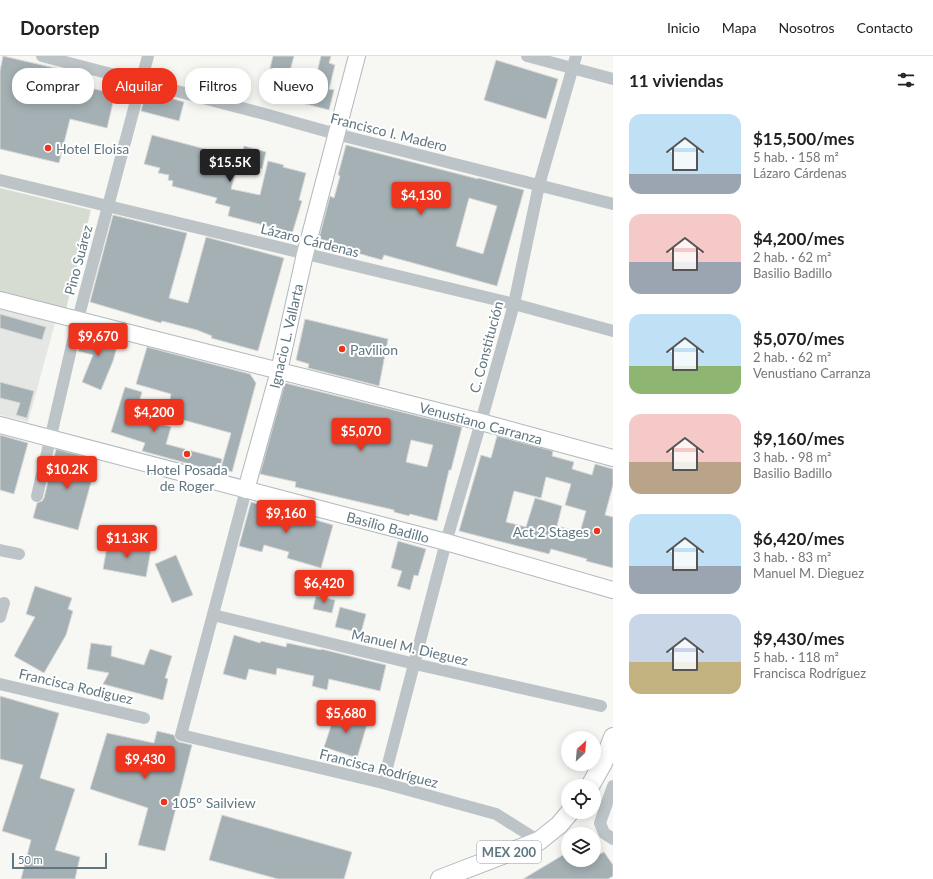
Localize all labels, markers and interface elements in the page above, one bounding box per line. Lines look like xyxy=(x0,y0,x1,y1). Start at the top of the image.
text: Doorstep xyxy=(20,16,100,39)
text: Inicio xyxy=(667,19,700,36)
text: Mapa xyxy=(722,19,756,36)
text: Nosotros xyxy=(778,19,835,36)
text: Contacto xyxy=(857,19,913,36)
chip: Comprar xyxy=(12,68,94,104)
chip: Alquilar xyxy=(102,68,177,104)
chip: Filtros xyxy=(185,68,251,104)
chip: Nuevo xyxy=(259,68,328,104)
icon: filters xyxy=(895,69,917,91)
text: 11 viviendas xyxy=(629,70,723,91)
street label: Francisco I. Madero xyxy=(329,109,449,155)
text: $15,500/mes xyxy=(753,128,854,149)
icon: home xyxy=(661,130,709,178)
place label: Hotel Eloisa xyxy=(56,140,129,157)
marker: Hotel Eloisa xyxy=(43,143,53,153)
pin: $15.5K xyxy=(197,149,263,183)
text: 5 hab. · 158 m² xyxy=(753,149,839,165)
text: $15.5K xyxy=(209,154,251,170)
text: Lázaro Cárdenas xyxy=(753,165,847,181)
pin: $4,130 xyxy=(388,182,454,216)
text: $4,130 xyxy=(401,187,441,203)
street label: Lázaro Cárdenas xyxy=(259,220,361,260)
street label: Pino Suárez xyxy=(60,223,96,297)
text: $4,200/mes xyxy=(753,228,845,249)
icon: home xyxy=(661,230,709,278)
text: 2 hab. · 62 m² xyxy=(753,249,831,265)
text: Basilio Badillo xyxy=(753,265,832,281)
street label: Ignacio L. Vallarta xyxy=(266,282,306,390)
street label: C. Constitución xyxy=(466,299,506,395)
pin: $9,670 xyxy=(65,323,131,357)
text: $9,670 xyxy=(78,328,118,344)
text: $5,070/mes xyxy=(753,328,845,349)
icon: home xyxy=(661,330,709,378)
place label: Pavilion xyxy=(350,341,398,358)
marker: Pavilion xyxy=(337,344,347,354)
text: 2 hab. · 62 m² xyxy=(753,349,831,365)
text: Venustiano Carranza xyxy=(753,365,871,381)
street label: Venustiano Carranza xyxy=(418,398,545,448)
pin: $4,200 xyxy=(121,399,187,433)
text: $4,200 xyxy=(134,404,174,420)
pin: $5,070 xyxy=(328,418,394,452)
text: $5,070 xyxy=(341,423,381,439)
text: $9,160/mes xyxy=(753,428,845,449)
icon: home xyxy=(661,430,709,478)
marker: Hotel Posada de Roger xyxy=(182,449,192,459)
text: 3 hab. · 98 m² xyxy=(753,449,831,465)
pin: $10.2K xyxy=(34,456,100,490)
text: $10.2K xyxy=(46,461,88,477)
place label: Hotel Posada de Roger xyxy=(146,461,228,494)
text: Basilio Badillo xyxy=(753,465,832,481)
pin: $9,160 xyxy=(253,500,319,534)
text: $9,160 xyxy=(266,505,306,521)
street label: Basilio Badillo xyxy=(345,508,431,546)
place label: Act 2 Stages xyxy=(513,523,589,540)
pin: $11.3K xyxy=(94,525,160,559)
marker: Act 2 Stages xyxy=(592,526,602,536)
text: $6,420/mes xyxy=(753,528,845,549)
text: $11.3K xyxy=(106,530,148,546)
icon: home xyxy=(661,530,709,578)
text: 3 hab. · 83 m² xyxy=(753,549,831,565)
text: Manuel M. Dieguez xyxy=(753,565,864,581)
pin: $6,420 xyxy=(291,570,357,604)
text: $6,420 xyxy=(304,575,344,591)
street label: Manuel M. Dieguez xyxy=(350,625,470,669)
text: $9,430/mes xyxy=(753,628,845,649)
icon: home xyxy=(661,630,709,678)
text: 5 hab. · 118 m² xyxy=(753,649,839,665)
street label: Francisca Rodiguez xyxy=(17,665,135,707)
text: Francisca Rodríguez xyxy=(753,665,866,681)
pin: $5,680 xyxy=(313,700,379,734)
text: $5,680 xyxy=(326,705,366,721)
north arrow xyxy=(561,731,601,771)
map controls xyxy=(561,731,601,867)
street label: Francisca Rodríguez xyxy=(318,745,440,791)
pin: $9,430 xyxy=(112,746,178,780)
text: $9,430 xyxy=(125,751,165,767)
button: locate xyxy=(561,779,601,819)
place label: 105° Sailview xyxy=(172,794,256,811)
marker: 105° Sailview xyxy=(159,797,169,807)
button: layers xyxy=(561,827,601,867)
road number: MEX 200 xyxy=(477,841,541,863)
scale bar xyxy=(12,851,107,870)
text: 50 m xyxy=(18,853,43,866)

